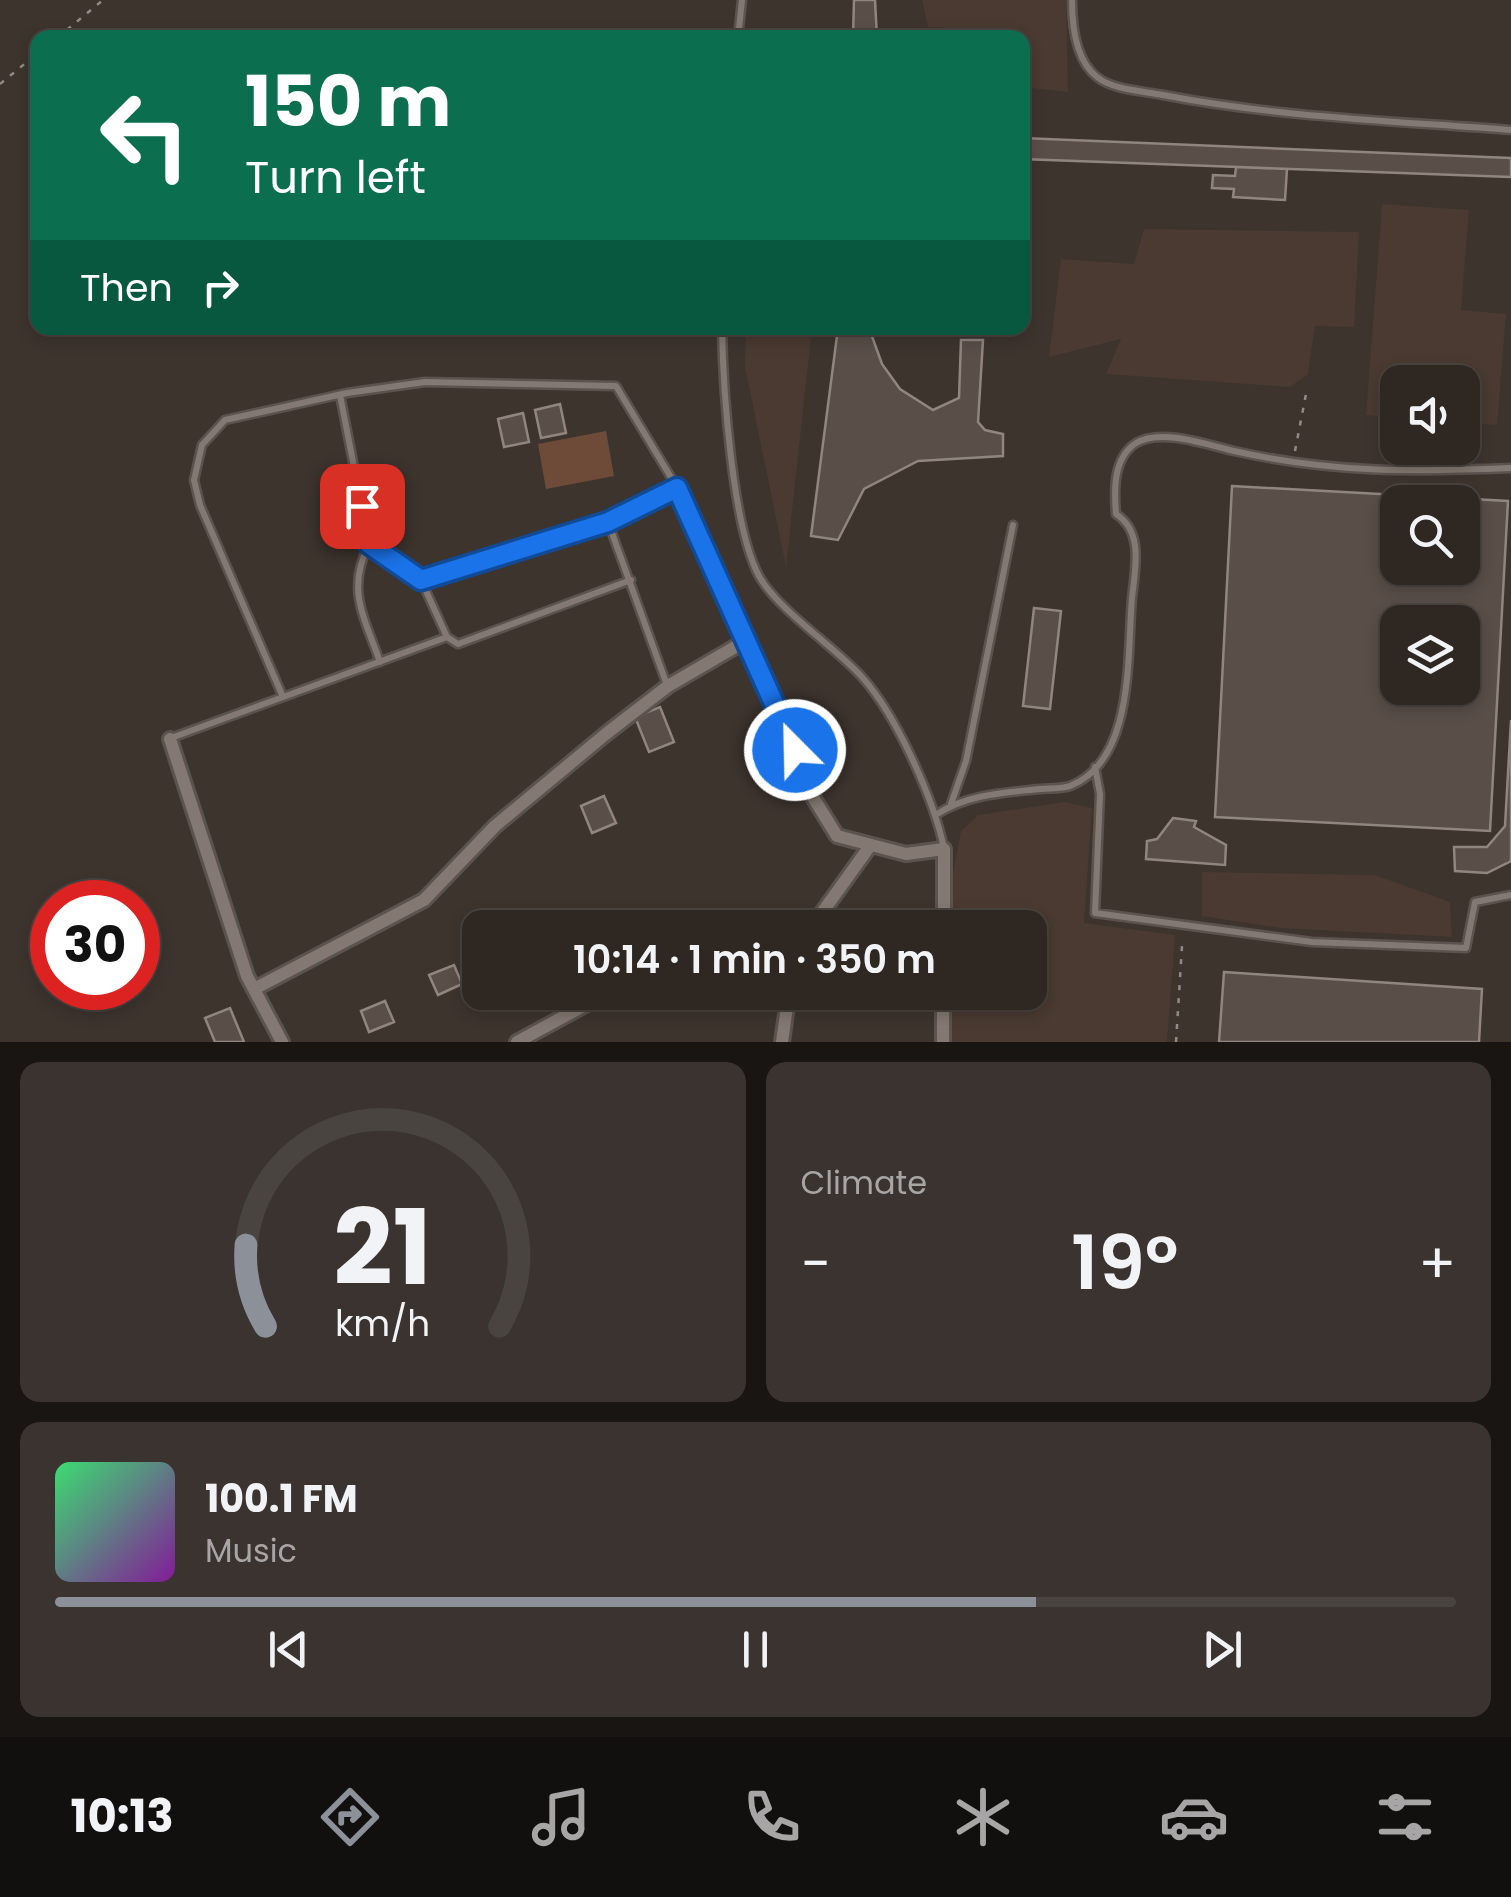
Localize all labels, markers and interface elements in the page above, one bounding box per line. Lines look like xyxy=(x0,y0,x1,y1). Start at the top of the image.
text: 150 m xyxy=(245,52,451,151)
icon: left xyxy=(80,70,210,200)
text: Turn left xyxy=(245,146,426,209)
icon: right xyxy=(193,260,248,315)
text: Then xyxy=(80,261,173,314)
map controls xyxy=(1380,365,1480,705)
button: sound xyxy=(1380,365,1480,465)
pin xyxy=(320,464,405,549)
icon: arrive xyxy=(335,479,390,534)
button: search xyxy=(1380,485,1480,585)
button: layers xyxy=(1380,605,1480,705)
position arrow xyxy=(743,698,847,802)
speed limit sign: 30 xyxy=(30,880,160,1010)
text: 10:14 · 1 min · 350 m xyxy=(573,933,936,986)
text: Climate xyxy=(801,1160,927,1205)
text: 21 xyxy=(333,1175,432,1320)
text: 19° xyxy=(1071,1210,1178,1315)
text: − xyxy=(801,1225,831,1302)
text: + xyxy=(1418,1225,1456,1302)
text: km/h xyxy=(335,1298,430,1349)
text: 100.1 FM xyxy=(205,1472,358,1525)
text: Music xyxy=(205,1528,297,1573)
icon: previous xyxy=(261,1622,316,1677)
icon: pause xyxy=(728,1622,783,1677)
icon: next xyxy=(1195,1622,1250,1677)
icon: directions xyxy=(315,1782,385,1852)
icon: music xyxy=(526,1782,596,1852)
icon: phone xyxy=(737,1782,807,1852)
icon: climate xyxy=(948,1782,1018,1852)
icon: car xyxy=(1159,1782,1229,1852)
icon: filters xyxy=(1370,1782,1440,1852)
text: 10:13 xyxy=(71,1785,174,1848)

